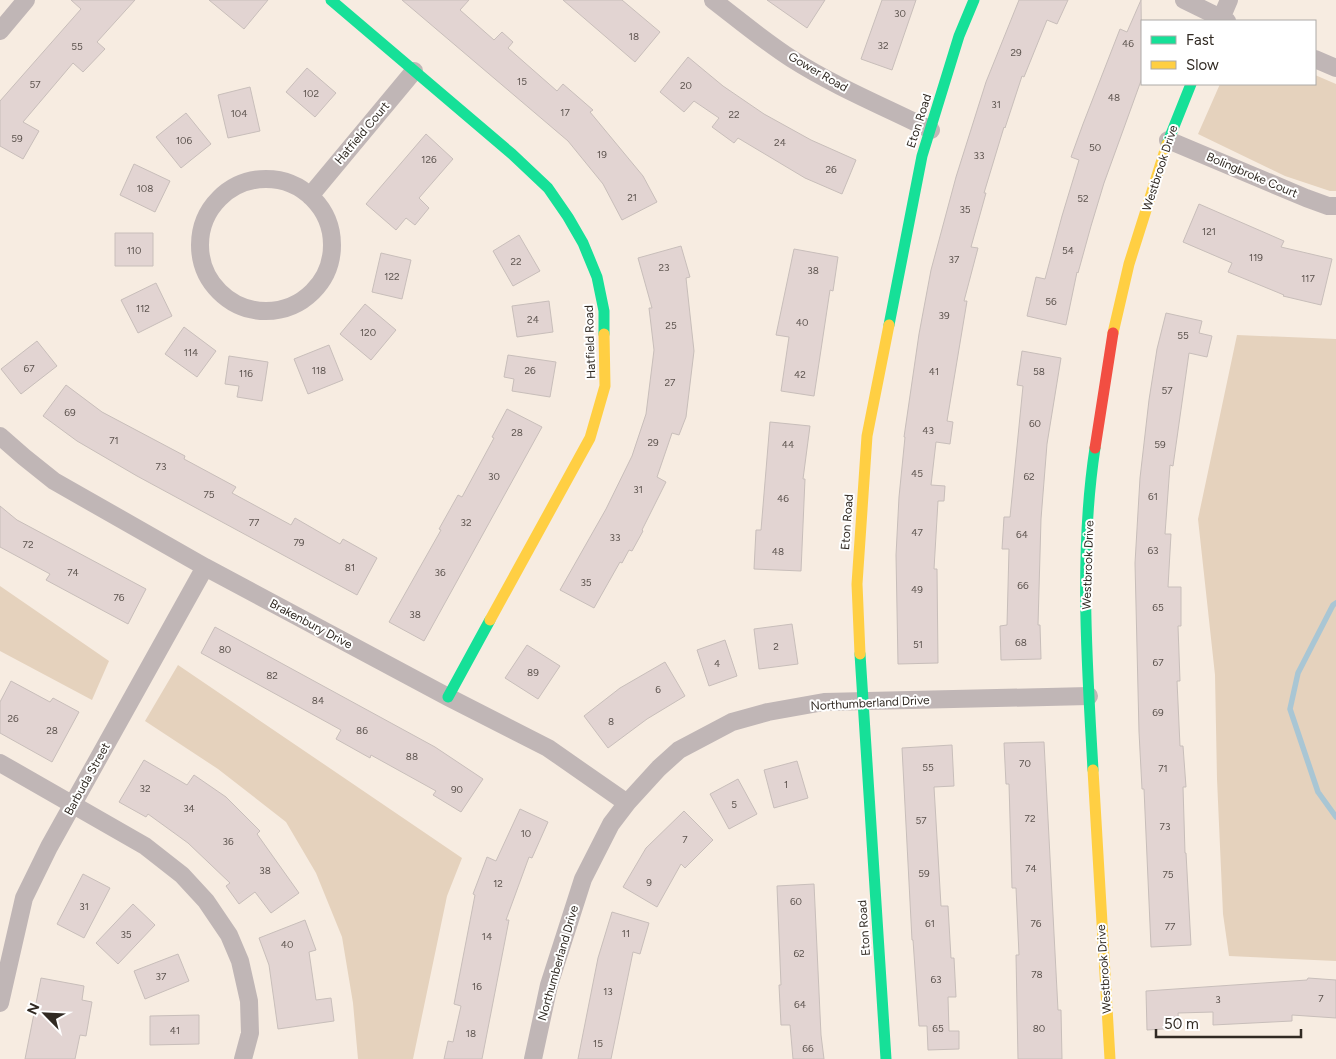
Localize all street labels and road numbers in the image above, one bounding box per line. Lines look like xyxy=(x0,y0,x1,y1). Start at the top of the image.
street label: Gower Road xyxy=(786,49,850,95)
street label: Eton Road xyxy=(904,92,934,150)
street label: Hatfield Court xyxy=(332,99,392,167)
street label: Westbrook Drive xyxy=(1140,123,1181,213)
street label: Bolingbroke Court xyxy=(1204,149,1300,201)
street label: Hatfield Road xyxy=(582,305,598,379)
street label: Eton Road xyxy=(838,494,856,550)
street label: Westbrook Drive xyxy=(1079,520,1097,610)
street label: Brakenbury Drive xyxy=(267,596,355,652)
street label: Northumberland Drive xyxy=(810,693,930,713)
street label: Barbuda Street xyxy=(61,740,113,818)
street label: Eton Road xyxy=(855,900,873,956)
street label: Northumberland Drive xyxy=(535,903,581,1022)
street label: Westbrook Drive xyxy=(1094,924,1114,1014)

